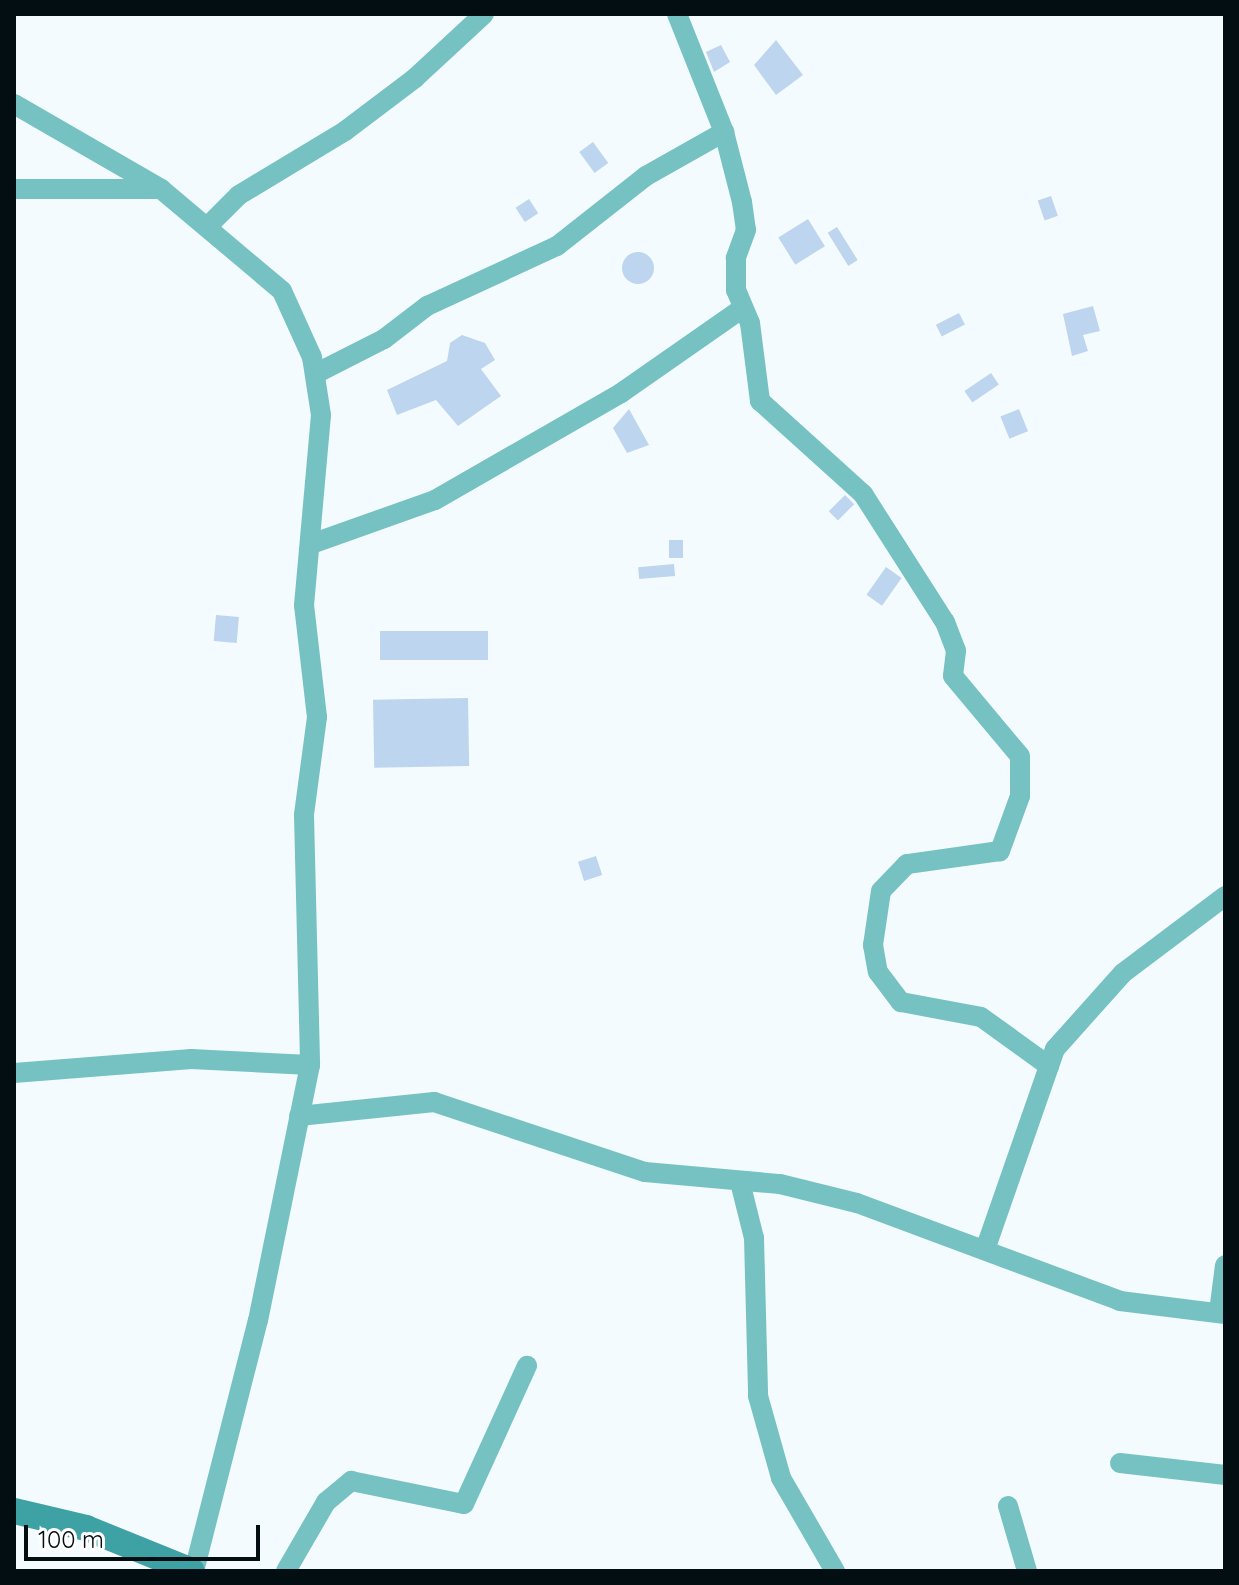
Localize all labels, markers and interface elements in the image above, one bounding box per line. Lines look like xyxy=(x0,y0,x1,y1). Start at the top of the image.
scale bar xyxy=(28,1509,264,1559)
text: 100 m xyxy=(38,1524,104,1554)

